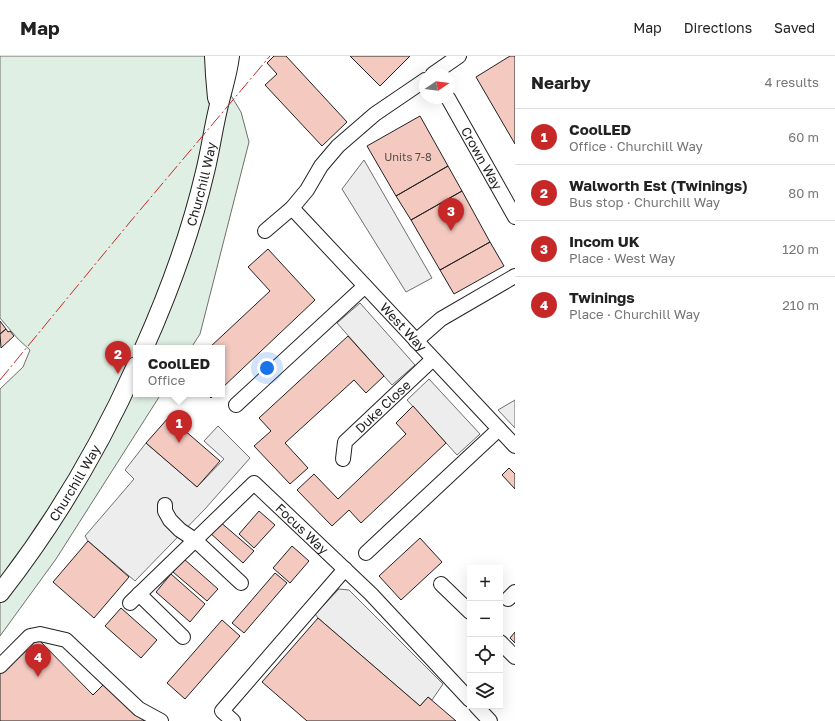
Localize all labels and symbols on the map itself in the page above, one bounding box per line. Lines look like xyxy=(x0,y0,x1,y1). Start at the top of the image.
north arrow xyxy=(419,68,455,104)
street label: Crown Way xyxy=(458,124,506,193)
street label: Churchill Way xyxy=(183,140,219,228)
house number: Units 7-8 xyxy=(384,150,432,163)
pin: 3 xyxy=(438,198,464,231)
street label: West Way xyxy=(377,299,431,355)
pin: 2 xyxy=(105,341,131,374)
your location xyxy=(257,358,277,378)
street label: Duke Close xyxy=(352,377,414,436)
pin: 1 xyxy=(166,410,192,443)
street label: Churchill Way xyxy=(45,441,104,524)
street label: Focus Way xyxy=(272,500,332,558)
pin: 4 xyxy=(25,644,51,677)

